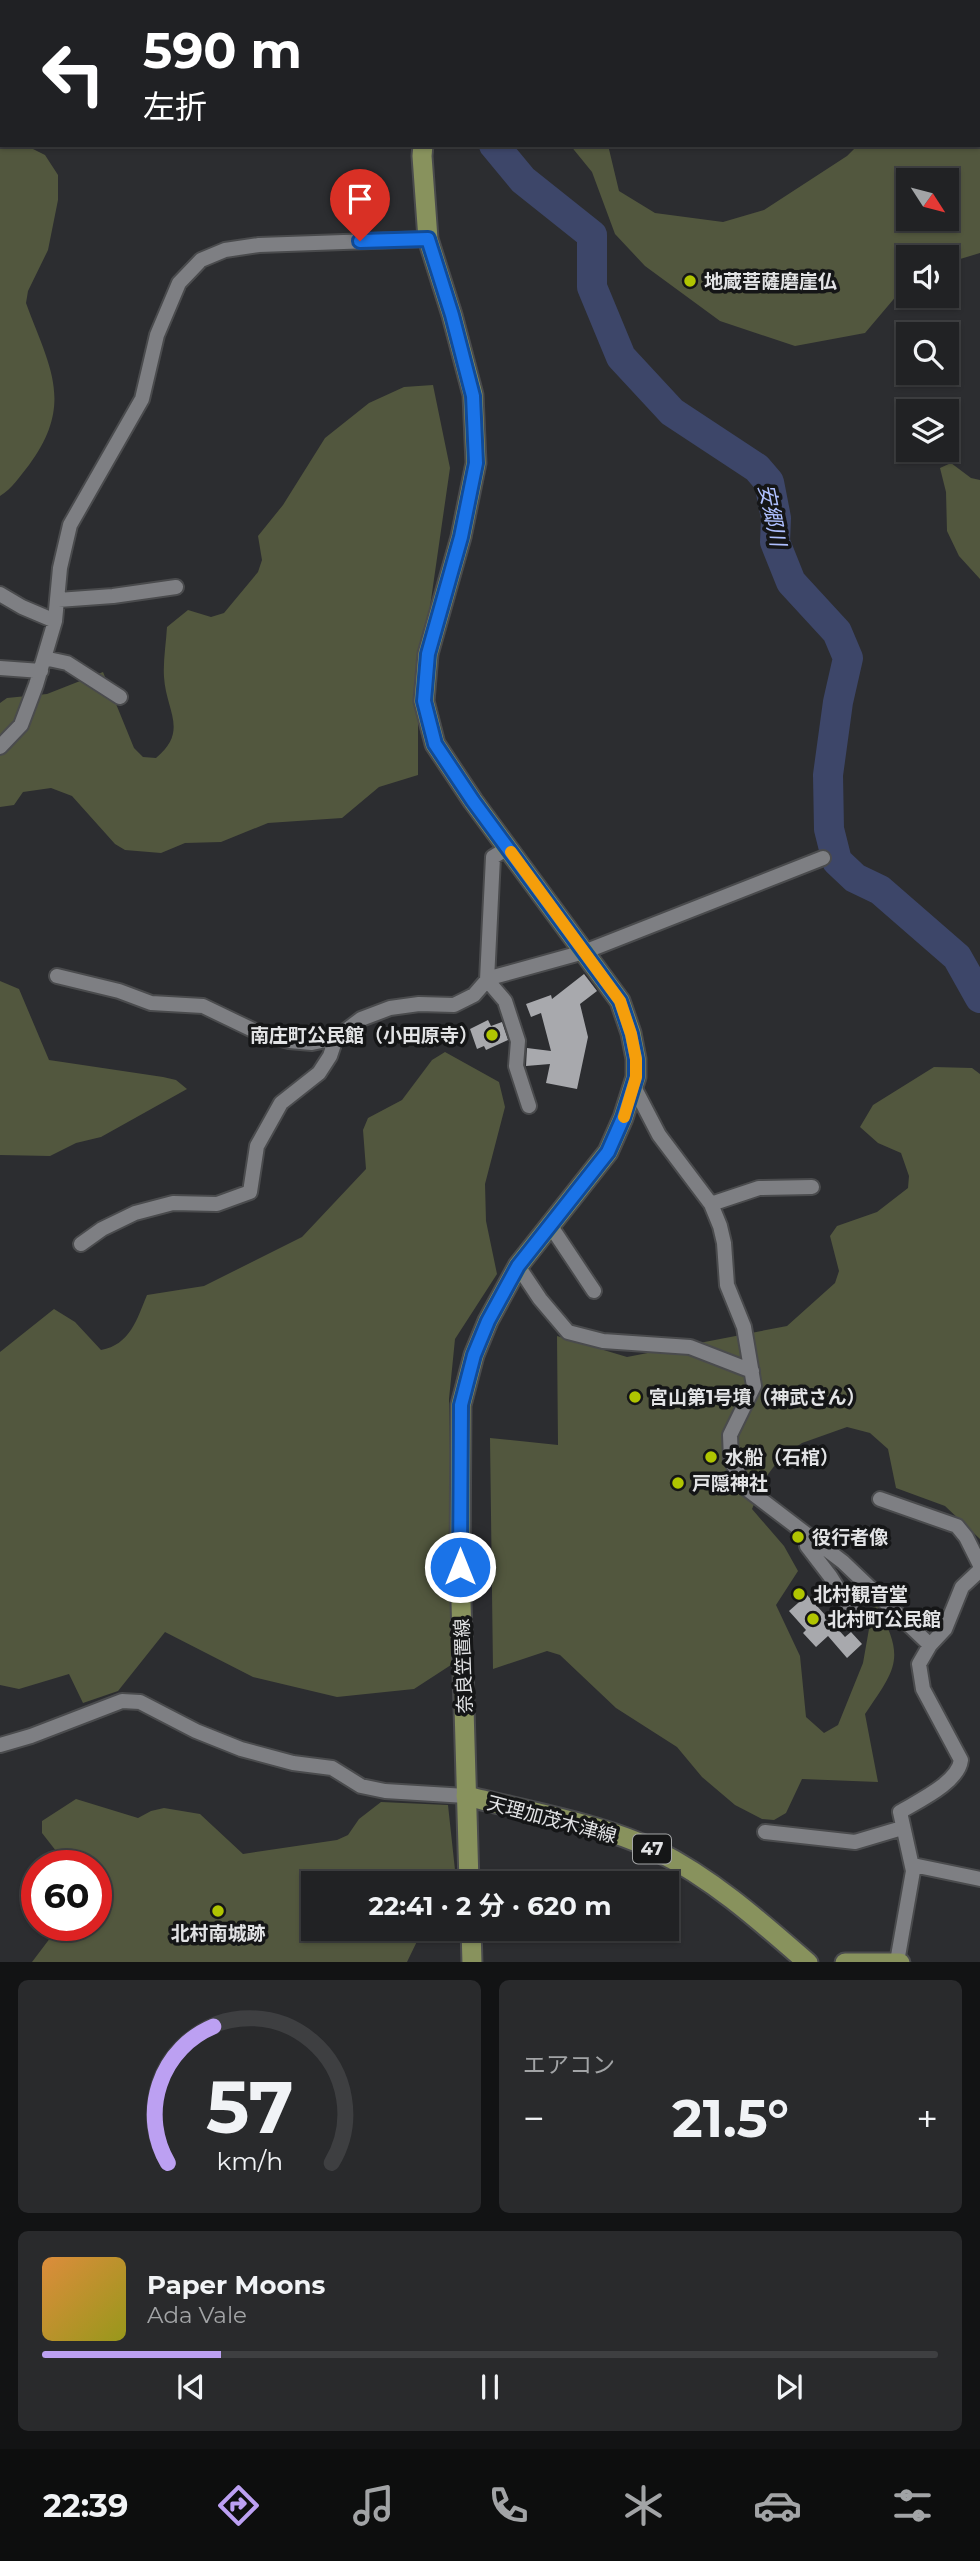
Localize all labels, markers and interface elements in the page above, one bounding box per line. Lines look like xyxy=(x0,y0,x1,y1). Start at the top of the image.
text: 590 m xyxy=(143,21,302,80)
icon: left xyxy=(28,28,119,119)
text: 左折 xyxy=(143,87,207,126)
north arrow xyxy=(896,168,959,231)
map controls xyxy=(896,168,959,462)
pin xyxy=(330,169,390,241)
icon: arrive xyxy=(341,180,379,218)
button: sound xyxy=(896,245,959,308)
place label: 地蔵菩薩磨崖仏 xyxy=(704,270,837,293)
marker: 地蔵菩薩磨崖仏 xyxy=(682,273,698,289)
button: search xyxy=(896,322,959,385)
button: layers xyxy=(896,399,959,462)
water label: 安郷川 xyxy=(754,481,792,550)
place label: 南庄町公民館（小田原寺） xyxy=(250,1024,478,1047)
marker: 南庄町公民館（小田原寺） xyxy=(484,1027,500,1043)
place label: 宮山第1号墳（神武さん） xyxy=(649,1386,865,1409)
marker: 宮山第1号墳（神武さん） xyxy=(627,1389,643,1405)
place label: 水船（石棺） xyxy=(725,1446,839,1469)
marker: 水船（石棺） xyxy=(703,1449,719,1465)
place label: 戸隠神社 xyxy=(692,1472,768,1495)
marker: 戸隠神社 xyxy=(670,1475,686,1491)
place label: 役行者像 xyxy=(812,1526,888,1549)
marker: 役行者像 xyxy=(790,1529,806,1545)
position arrow xyxy=(423,1530,497,1604)
place label: 北村観音堂 xyxy=(813,1583,908,1606)
marker: 北村観音堂 xyxy=(791,1586,807,1602)
place label: 北村町公民館 xyxy=(827,1608,941,1631)
marker: 北村町公民館 xyxy=(805,1611,821,1627)
street label: 奈良笠置線 xyxy=(450,1618,477,1714)
street label: 天理加茂木津線 xyxy=(485,1791,619,1848)
road number: 47 xyxy=(633,1835,671,1864)
speed limit sign: 60 xyxy=(21,1850,112,1941)
text: 22:41 · 2 分 · 620 m xyxy=(369,1890,611,1922)
marker: 北村南城跡 xyxy=(210,1903,226,1919)
place label: 北村南城跡 xyxy=(170,1922,266,1945)
text: エアコン xyxy=(523,2051,615,2079)
text: 57 xyxy=(206,2063,293,2151)
text: 21.5° xyxy=(672,2087,789,2150)
text: − xyxy=(523,2095,545,2142)
text: + xyxy=(916,2095,938,2142)
text: km/h xyxy=(216,2145,283,2175)
text: Paper Moons xyxy=(147,2269,325,2301)
text: Ada Vale xyxy=(147,2301,247,2329)
icon: previous xyxy=(172,2368,210,2406)
icon: pause xyxy=(471,2368,509,2406)
icon: next xyxy=(770,2368,808,2406)
icon: directions xyxy=(214,2481,263,2530)
icon: music xyxy=(349,2481,398,2530)
icon: phone xyxy=(484,2481,533,2530)
icon: climate xyxy=(619,2481,668,2530)
icon: car xyxy=(753,2481,802,2530)
icon: filters xyxy=(888,2481,937,2530)
text: 22:39 xyxy=(43,2486,128,2525)

